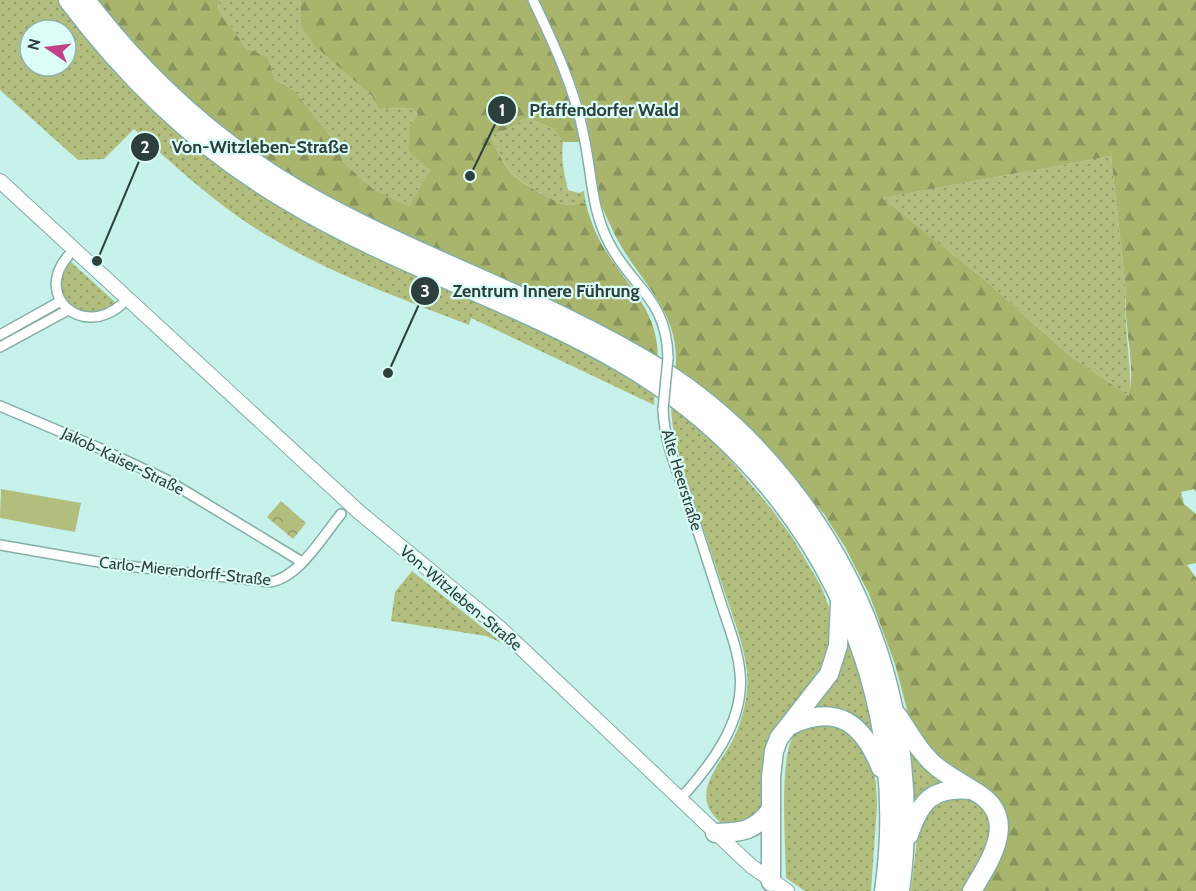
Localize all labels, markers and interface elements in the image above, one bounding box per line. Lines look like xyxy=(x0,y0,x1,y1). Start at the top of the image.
north arrow xyxy=(18,18,78,78)
text: N xyxy=(23,37,45,52)
callout: Pfaffendorfer Wald xyxy=(487,92,691,128)
text: 1 xyxy=(499,99,505,121)
text: Pfaffendorfer Wald xyxy=(529,99,679,121)
callout: Von-Witzleben-Straße xyxy=(130,129,361,165)
text: 2 xyxy=(140,136,150,158)
text: Von-Witzleben-Straße xyxy=(172,136,348,158)
callout: Zentrum Innere Führung xyxy=(410,273,651,309)
text: 3 xyxy=(420,280,430,302)
text: Zentrum Innere Führung xyxy=(452,280,640,302)
street label: Jakob-Kaiser-Straße xyxy=(58,423,187,499)
street label: Alte Heerstraße xyxy=(658,427,706,533)
street label: Von-Witzleben-Straße xyxy=(396,541,526,655)
street label: Carlo-Mierendorff-Straße xyxy=(98,553,272,589)

